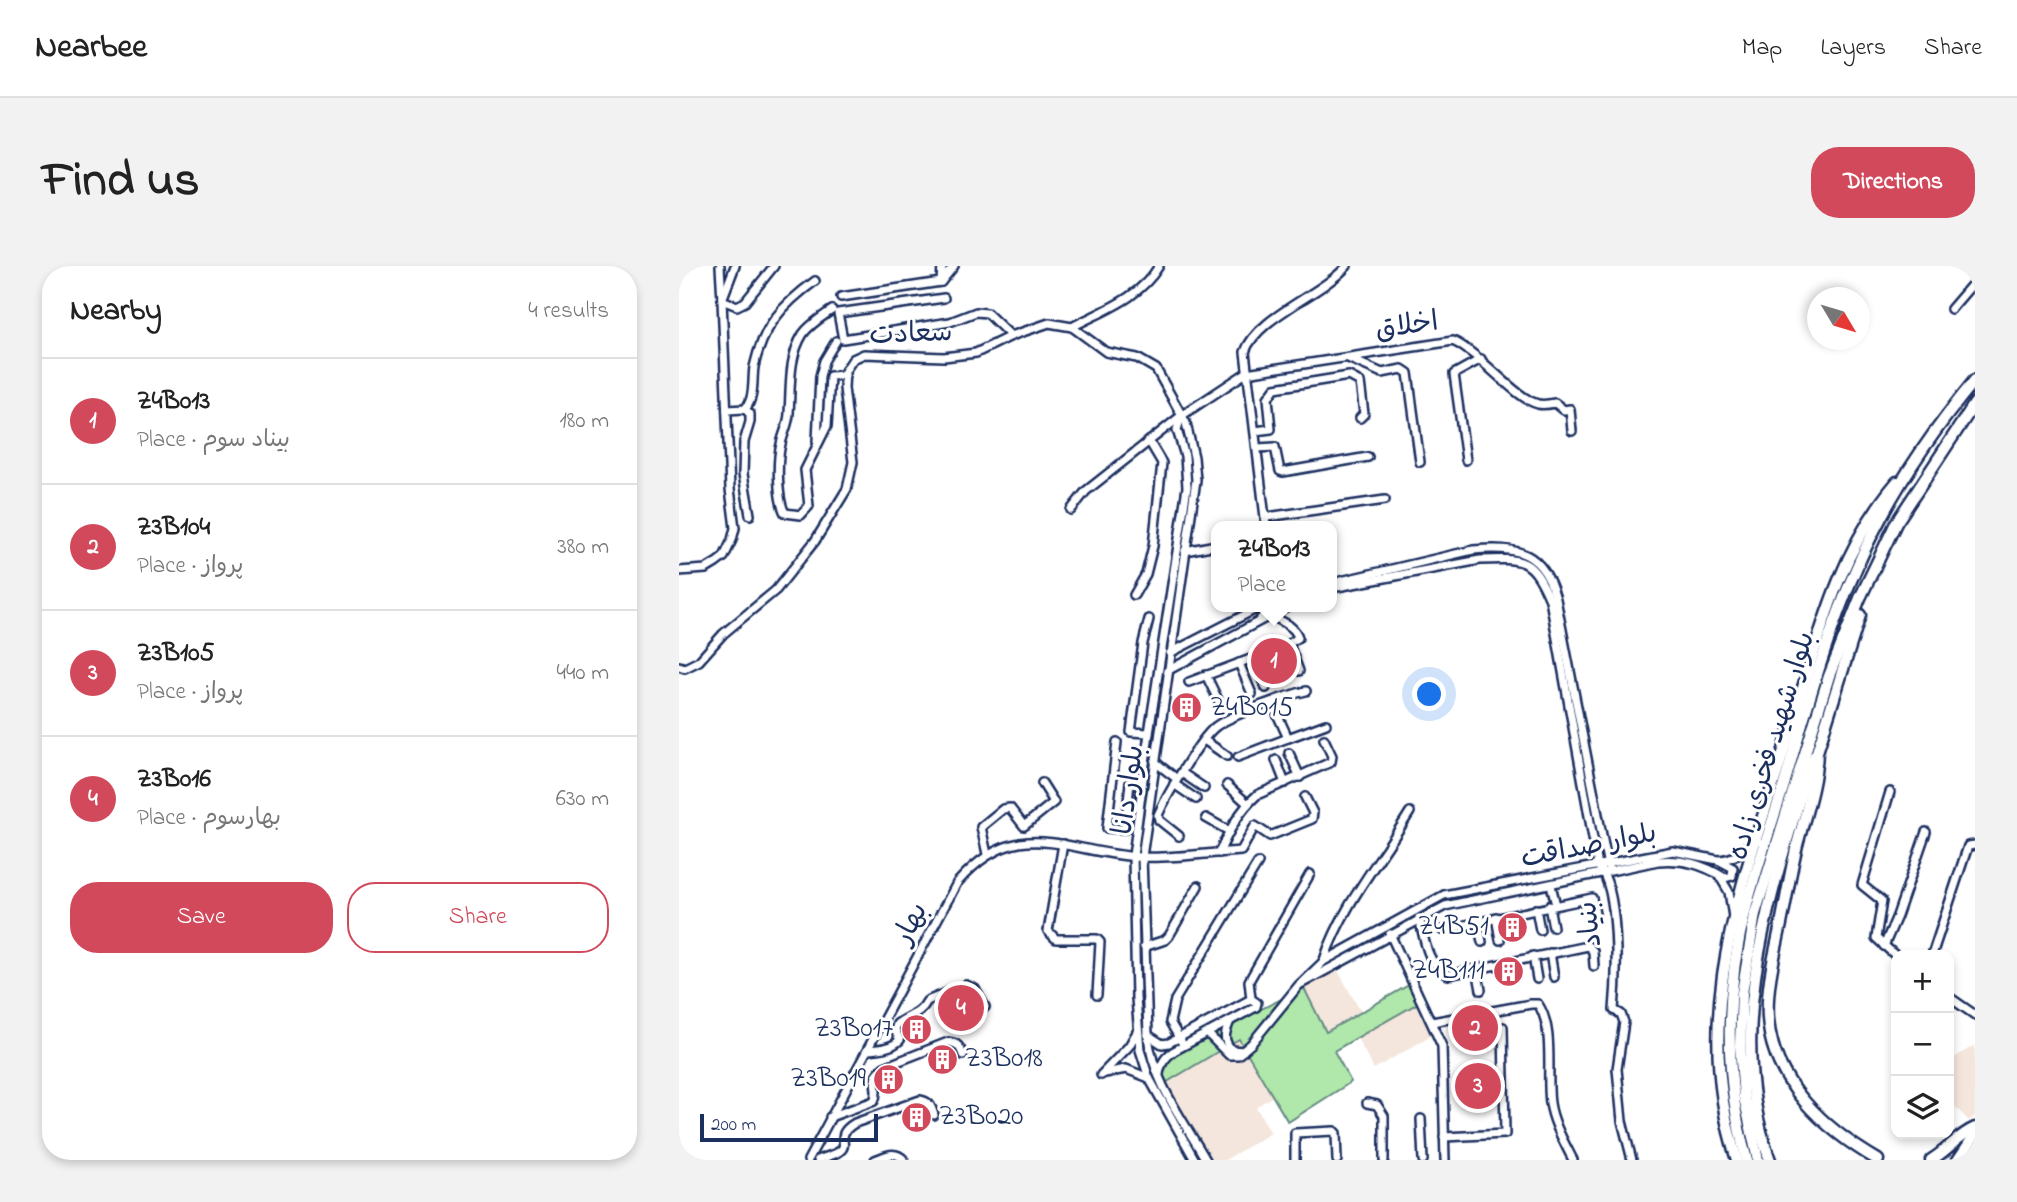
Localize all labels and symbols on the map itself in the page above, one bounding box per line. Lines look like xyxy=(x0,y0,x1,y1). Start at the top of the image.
north arrow xyxy=(1807,287,1870,350)
street label: اخلاق xyxy=(1373,302,1441,352)
street label: سعادت xyxy=(869,313,953,357)
street label: بلوار شهید فخری زاده xyxy=(1719,627,1827,865)
pin: 1 xyxy=(1251,635,1297,687)
your location xyxy=(1412,677,1446,711)
place label: Z4B015 xyxy=(1210,688,1293,729)
building icon: Z4B015 xyxy=(1170,691,1204,725)
street label: بلوار دانا xyxy=(1103,742,1157,838)
street label: بلوار صداقت xyxy=(1518,814,1660,880)
street label: بهار xyxy=(883,896,940,954)
street label: بنیاد xyxy=(1568,899,1614,949)
place label: Z4B51 xyxy=(1418,907,1489,948)
building icon: Z4B51 xyxy=(1495,910,1529,944)
place label: Z4B111 xyxy=(1412,951,1485,992)
building icon: Z4B111 xyxy=(1491,954,1525,988)
pin: 4 xyxy=(938,982,984,1034)
pin: 2 xyxy=(1452,1002,1498,1054)
place label: Z3B017 xyxy=(814,1009,893,1050)
building icon: Z3B017 xyxy=(899,1012,933,1046)
place label: Z3B018 xyxy=(965,1039,1043,1080)
building icon: Z3B018 xyxy=(925,1042,959,1076)
place label: Z3B019 xyxy=(790,1059,867,1100)
pin: 3 xyxy=(1455,1060,1501,1112)
building icon: Z3B019 xyxy=(872,1062,906,1096)
place label: Z3B020 xyxy=(939,1097,1023,1138)
building icon: Z3B020 xyxy=(899,1100,933,1134)
scale bar xyxy=(700,1111,879,1143)

